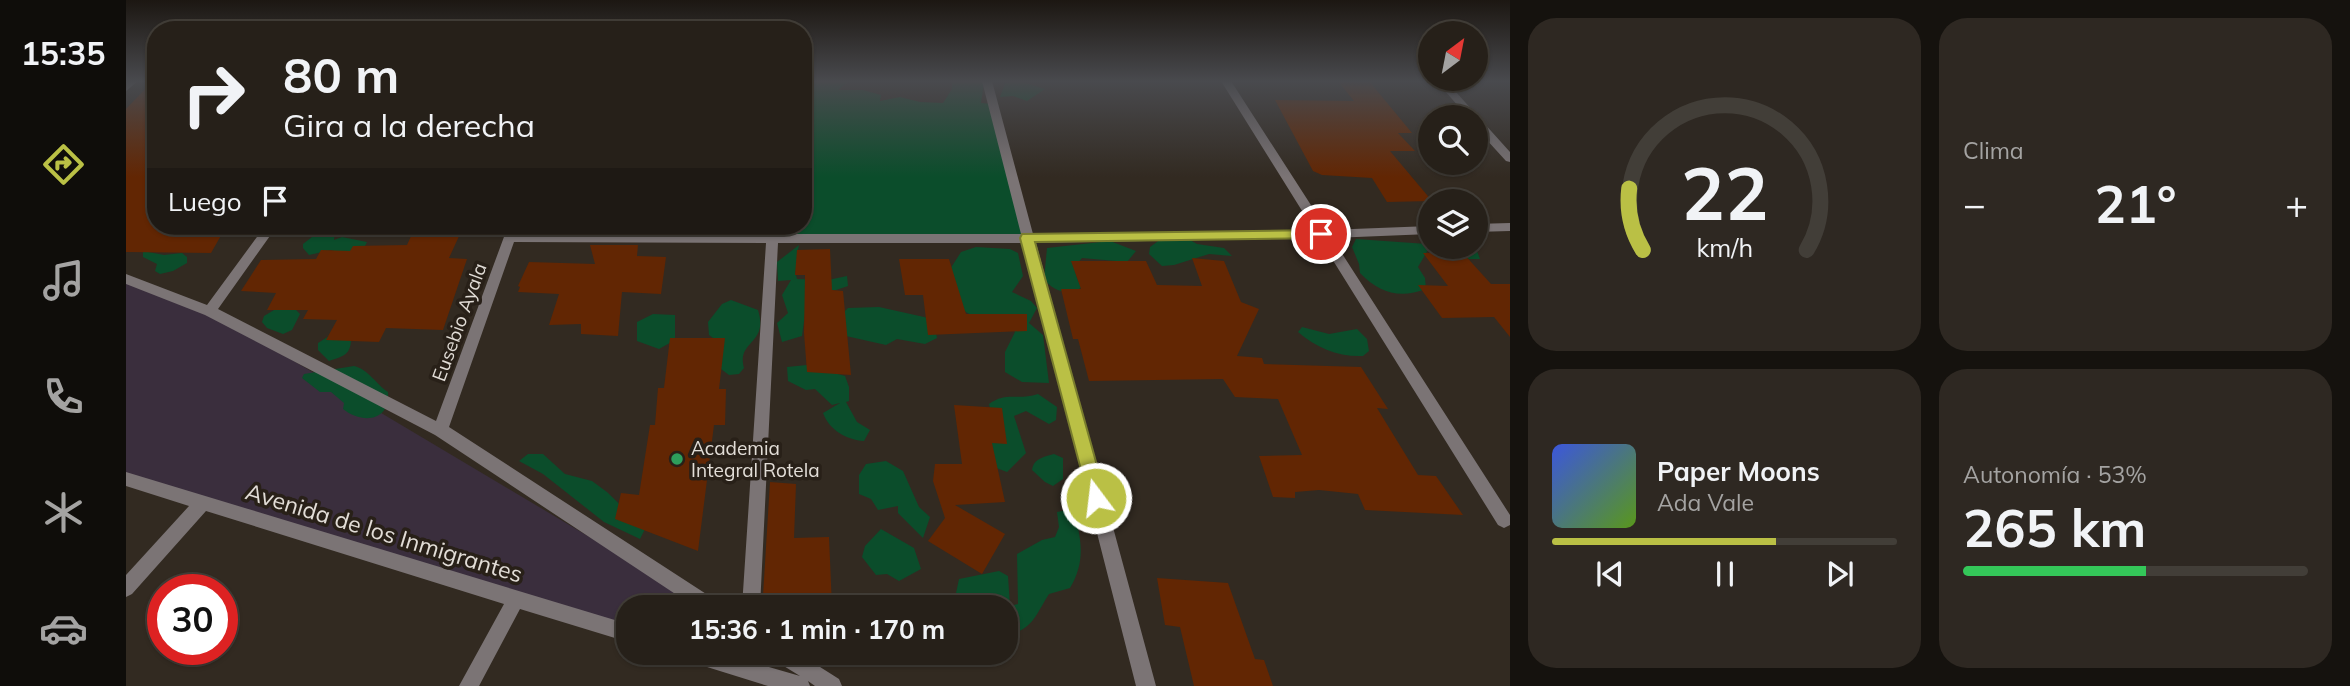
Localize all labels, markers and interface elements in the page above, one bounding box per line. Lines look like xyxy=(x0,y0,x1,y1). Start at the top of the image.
north arrow xyxy=(1418,21,1488,91)
map controls xyxy=(1418,21,1488,259)
text: 15:35 xyxy=(21,33,105,73)
text: 80 m xyxy=(283,44,399,105)
icon: right xyxy=(168,49,259,140)
text: Gira a la derecha xyxy=(283,105,535,145)
button: search xyxy=(1418,105,1488,175)
text: Clima xyxy=(1963,136,2024,165)
icon: directions xyxy=(39,140,88,189)
text: 22 xyxy=(1681,148,1768,239)
text: 21° xyxy=(2094,171,2177,236)
text: − xyxy=(1963,180,1986,228)
text: + xyxy=(2285,180,2308,228)
icon: arrive xyxy=(256,182,294,220)
text: Luego xyxy=(168,185,242,218)
button: layers xyxy=(1418,189,1488,259)
pin xyxy=(1291,204,1351,264)
icon: arrive xyxy=(1302,215,1340,253)
text: km/h xyxy=(1696,232,1753,263)
icon: music xyxy=(39,256,88,305)
street label: Eusebio Ayala xyxy=(426,259,492,385)
icon: phone xyxy=(39,372,88,421)
place label: Academia Integral Rotela xyxy=(691,436,820,482)
marker: Academia Integral Rotela xyxy=(669,451,685,467)
text: Paper Moons xyxy=(1657,455,1820,488)
text: Autonomía · 53% xyxy=(1963,460,2147,489)
position arrow xyxy=(1059,461,1133,535)
street label: Avenida de los Inmigrantes xyxy=(242,477,526,589)
icon: climate xyxy=(39,488,88,537)
text: Ada Vale xyxy=(1657,488,1754,517)
text: 265 km xyxy=(1963,495,2146,560)
icon: previous xyxy=(1591,555,1629,593)
icon: pause xyxy=(1706,555,1744,593)
icon: next xyxy=(1821,555,1859,593)
speed limit sign: 30 xyxy=(147,574,238,665)
icon: car xyxy=(39,604,88,653)
text: 15:36 · 1 min · 170 m xyxy=(689,613,945,646)

